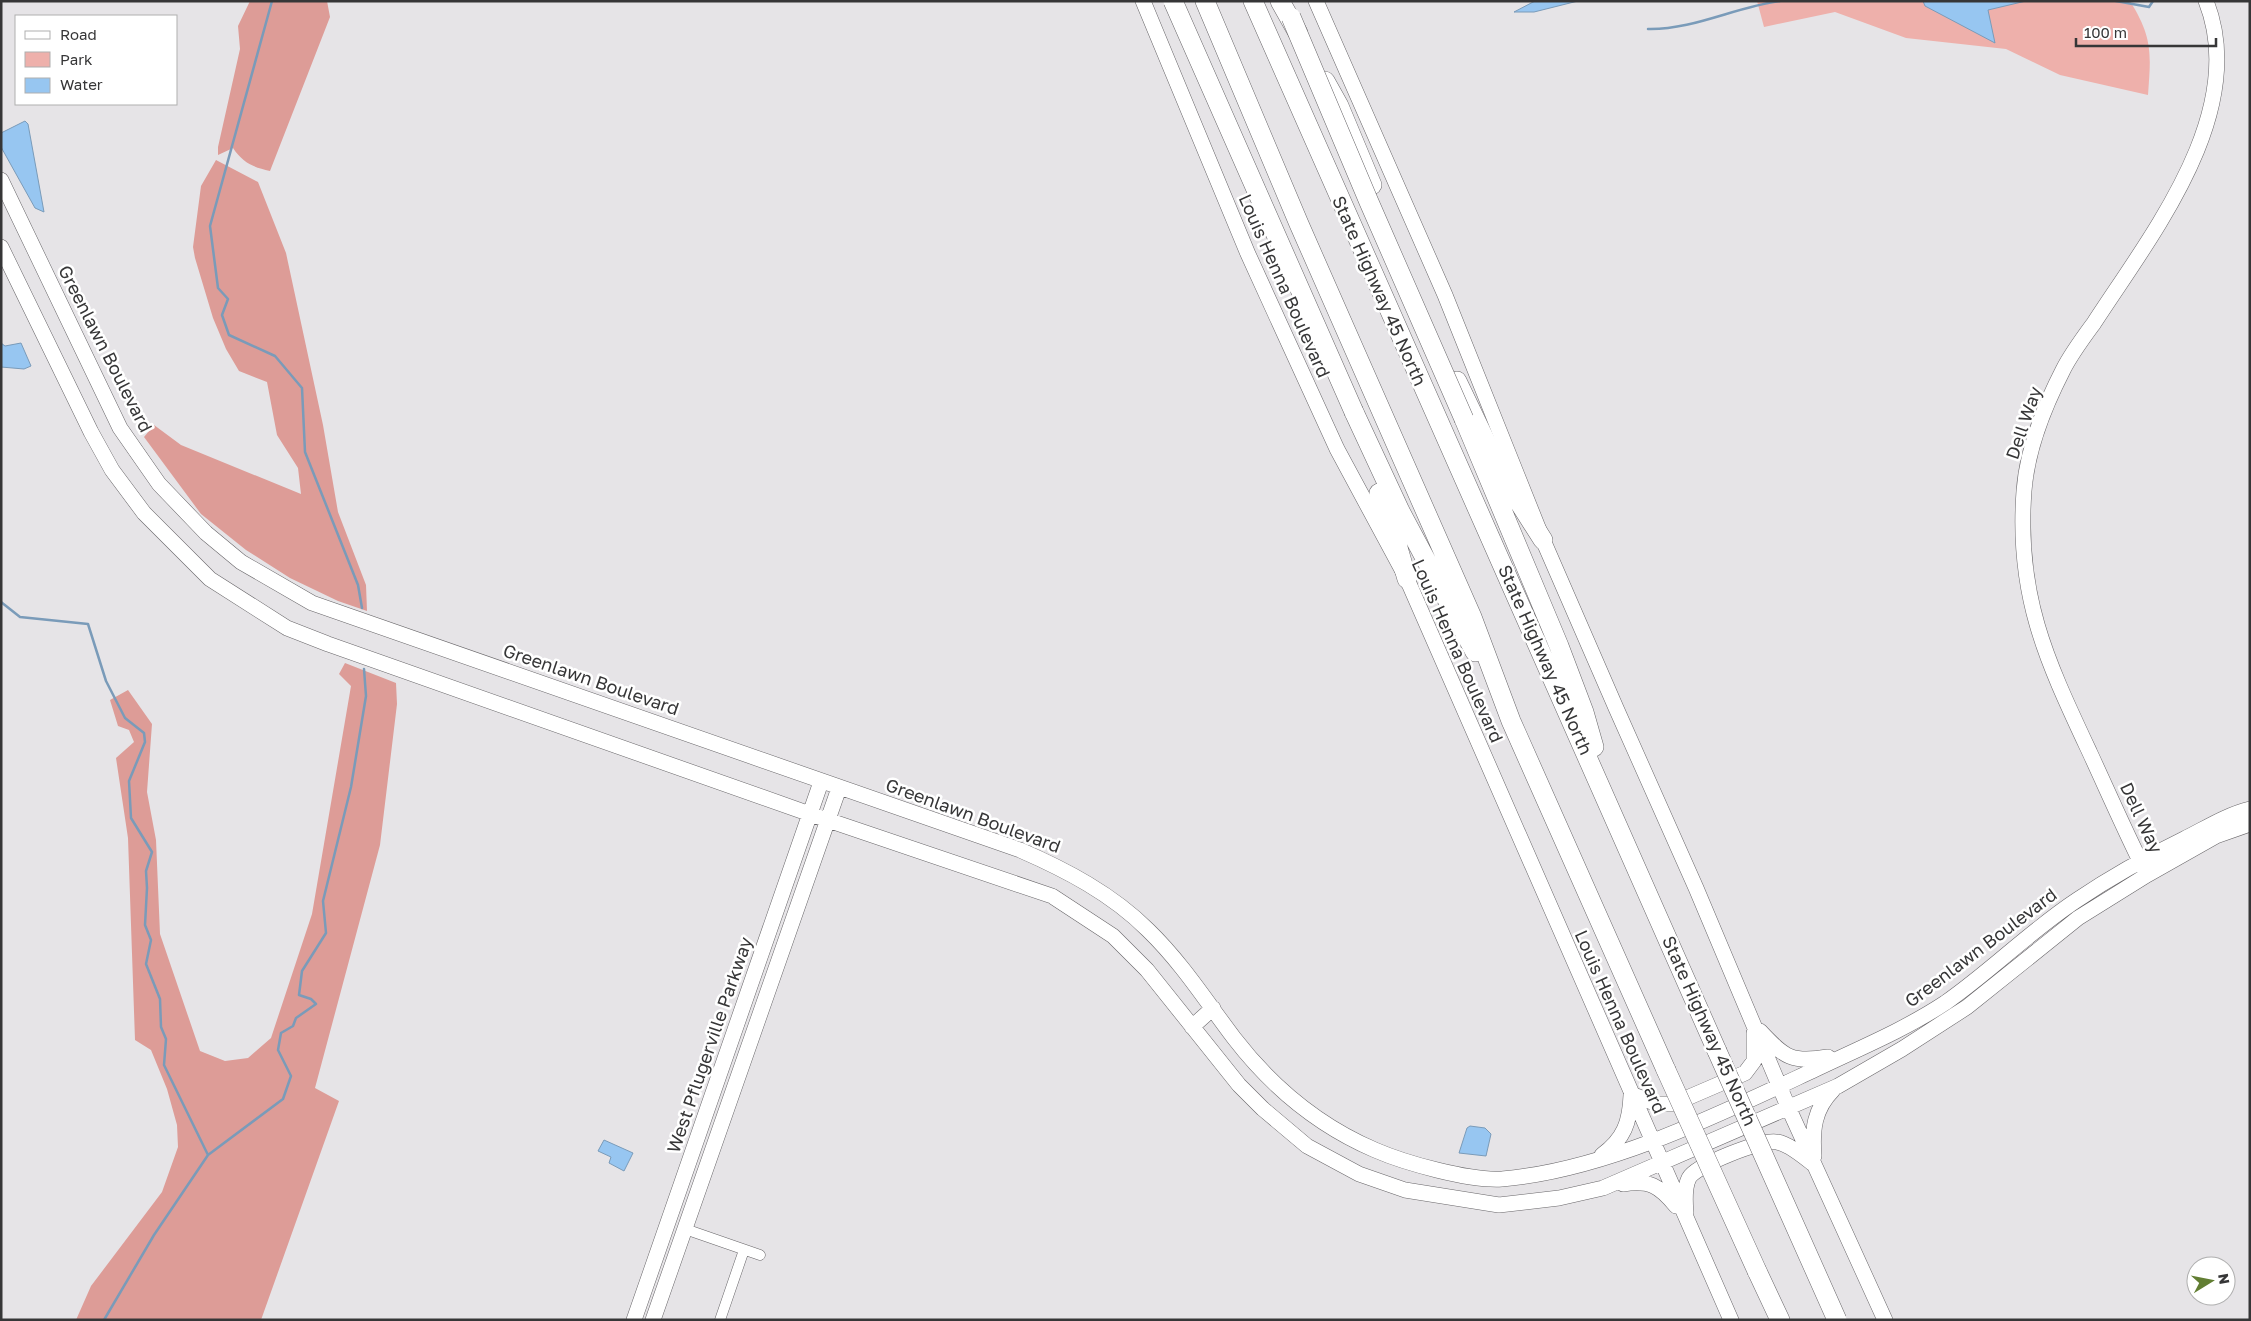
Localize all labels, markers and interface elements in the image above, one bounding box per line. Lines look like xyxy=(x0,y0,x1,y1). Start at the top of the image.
legend xyxy=(15,15,178,105)
scale bar xyxy=(2076,15,2216,47)
text: 100 m xyxy=(2084,23,2127,41)
text: Road xyxy=(60,25,97,43)
text: Park xyxy=(60,50,93,68)
text: Water xyxy=(60,75,103,93)
street label: Louis Henna Boulevard xyxy=(1234,190,1335,381)
street label: State Highway 45 North xyxy=(1328,192,1432,389)
street label: Greenlawn Boulevard xyxy=(54,261,158,436)
street label: Dell Way xyxy=(2000,383,2046,462)
street label: Louis Henna Boulevard xyxy=(1407,555,1508,746)
street label: State Highway 45 North xyxy=(1494,561,1598,758)
street label: Greenlawn Boulevard xyxy=(501,639,682,719)
street label: Greenlawn Boulevard xyxy=(883,773,1064,857)
street label: Dell Way xyxy=(2116,779,2168,856)
street label: Greenlawn Boulevard xyxy=(1900,883,2061,1011)
street label: Louis Henna Boulevard xyxy=(1570,926,1671,1117)
street label: State Highway 45 North xyxy=(1658,932,1762,1129)
street label: West Pflugerville Parkway xyxy=(662,934,756,1156)
north arrow xyxy=(2186,1256,2236,1306)
text: N xyxy=(2215,1272,2234,1285)

